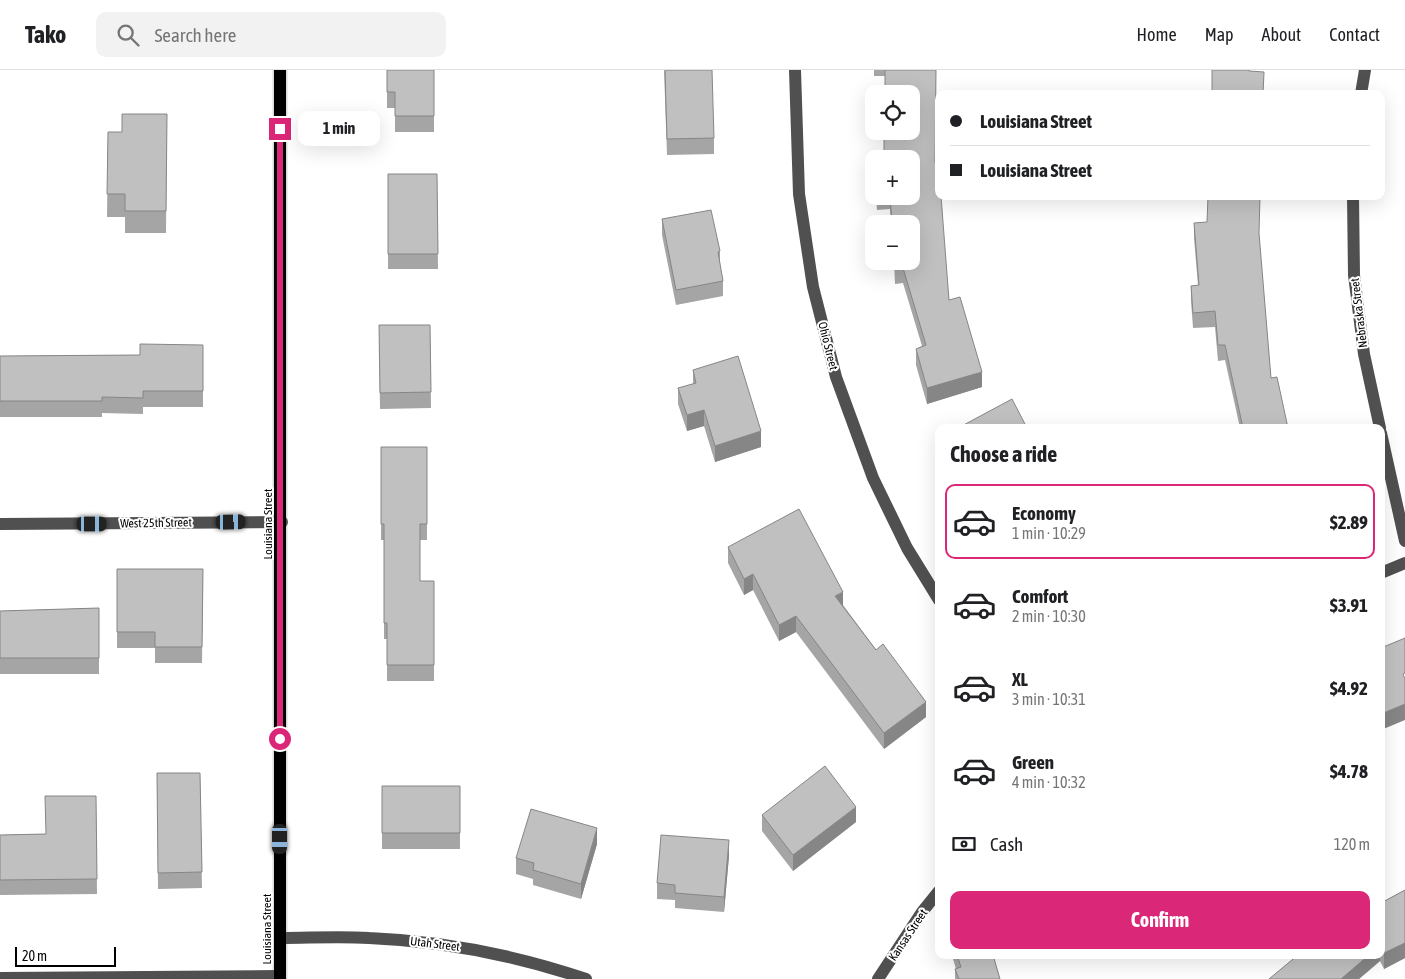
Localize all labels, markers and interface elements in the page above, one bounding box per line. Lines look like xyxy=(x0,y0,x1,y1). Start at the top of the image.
search box xyxy=(96,12,446,57)
text: Tako xyxy=(25,21,66,48)
icon: search xyxy=(114,21,142,49)
text: Search here xyxy=(154,24,236,46)
text: Home xyxy=(1137,24,1177,45)
text: Map xyxy=(1205,24,1234,45)
text: About xyxy=(1262,24,1301,45)
text: Contact xyxy=(1329,24,1380,45)
map controls xyxy=(865,85,920,270)
button: locate xyxy=(865,85,920,140)
text: Louisiana Street xyxy=(980,110,1092,132)
callout: 1 min xyxy=(298,112,380,146)
route end xyxy=(269,118,291,140)
text: 1 min xyxy=(323,119,355,137)
button: + xyxy=(865,150,920,205)
text: Louisiana Street xyxy=(980,159,1092,181)
button: − xyxy=(865,215,920,270)
street label: Nebraska Street xyxy=(1348,277,1370,349)
street label: Ohio Street xyxy=(815,320,841,372)
text: Choose a ride xyxy=(950,441,1057,467)
street label: Louisiana Street xyxy=(261,488,275,559)
icon: car xyxy=(952,499,997,544)
text: Economy xyxy=(1012,502,1076,524)
text: $2.89 xyxy=(1330,511,1368,533)
car xyxy=(215,514,246,530)
street label: West 25th Street xyxy=(120,515,192,531)
car xyxy=(77,517,107,532)
text: 1 min · 10:29 xyxy=(1012,524,1086,542)
icon: car xyxy=(952,582,997,627)
text: Comfort xyxy=(1012,585,1068,607)
text: $3.91 xyxy=(1330,594,1368,616)
text: 2 min · 10:30 xyxy=(1012,607,1086,625)
icon: car xyxy=(952,665,997,710)
text: XL xyxy=(1012,668,1028,690)
text: $4.92 xyxy=(1330,677,1368,699)
text: 3 min · 10:31 xyxy=(1012,690,1086,708)
route start xyxy=(269,728,291,750)
icon: car xyxy=(952,748,997,793)
text: Green xyxy=(1012,751,1054,773)
text: $4.78 xyxy=(1330,760,1368,782)
text: 4 min · 10:32 xyxy=(1012,773,1086,791)
car xyxy=(272,824,287,854)
icon: cash xyxy=(950,830,978,858)
text: Cash xyxy=(990,833,1023,855)
text: 120 m xyxy=(1334,835,1370,853)
button: Confirm xyxy=(950,891,1370,949)
street label: Louisiana Street xyxy=(260,893,274,964)
street label: Kansas Street xyxy=(886,906,931,963)
street label: Utah Street xyxy=(409,934,461,954)
scale bar xyxy=(15,944,116,967)
text: 20 m xyxy=(22,948,47,964)

